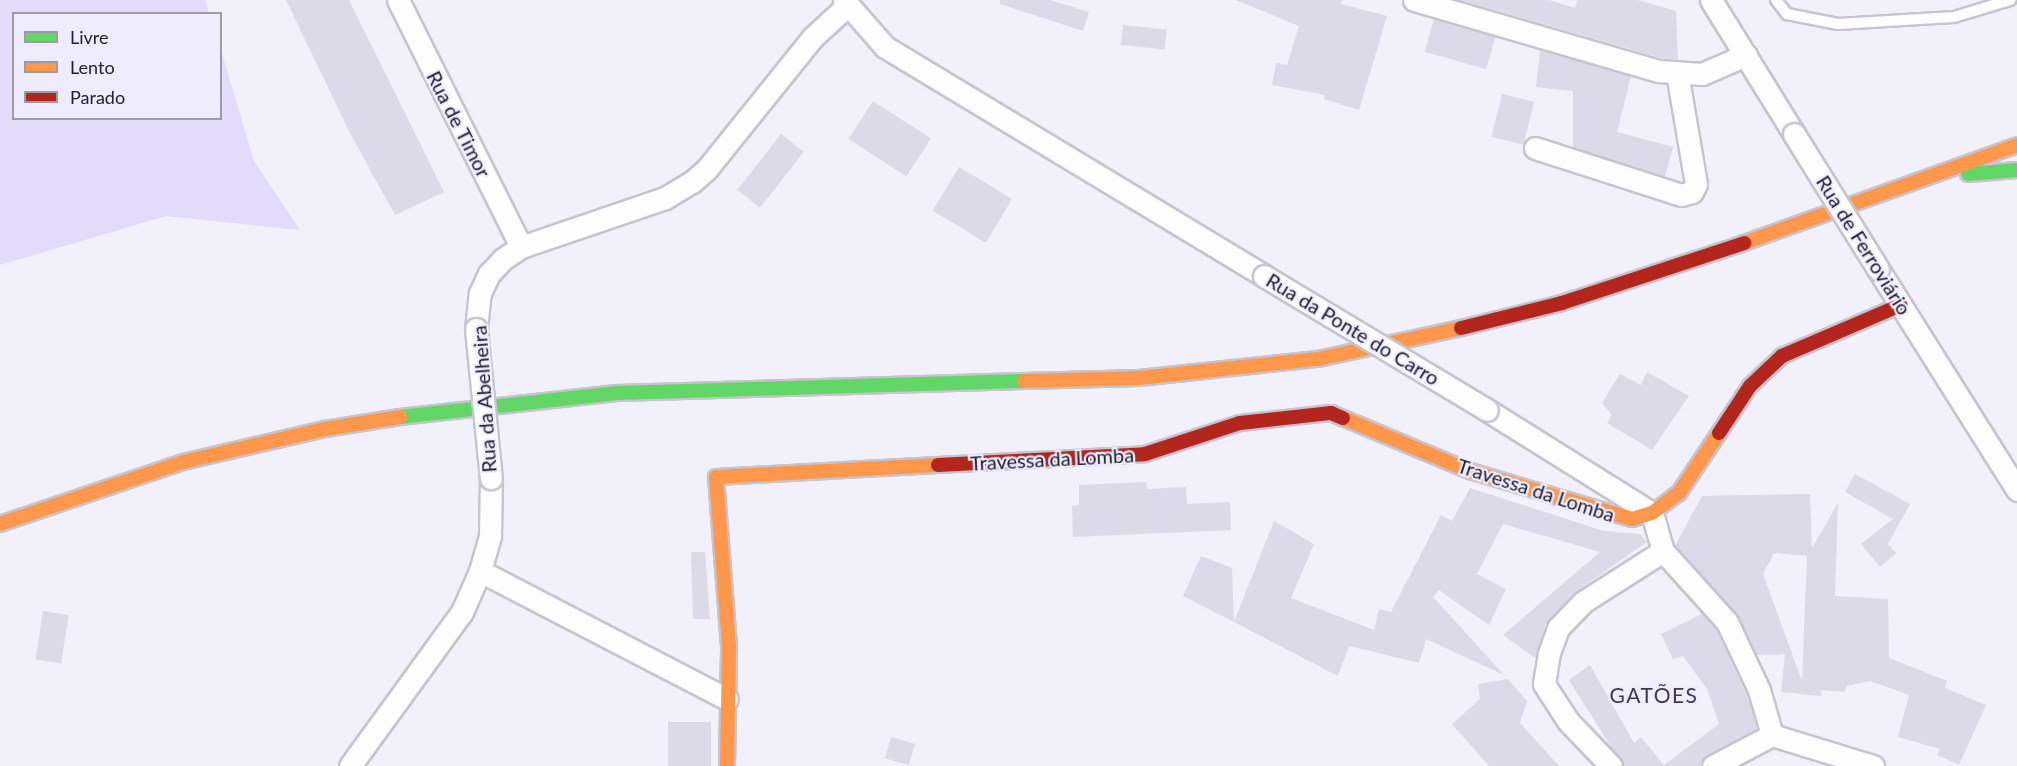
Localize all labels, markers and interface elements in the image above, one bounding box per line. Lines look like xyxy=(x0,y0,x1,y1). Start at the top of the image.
legend xyxy=(12,12,222,120)
text: Livre xyxy=(70,26,109,48)
text: Lento xyxy=(70,56,115,78)
street label: Rua de Timor xyxy=(422,67,496,181)
text: Parado xyxy=(70,86,125,108)
street label: Rua de Ferroviário xyxy=(1811,171,1917,319)
street label: Rua da Ponte do Carro xyxy=(1262,268,1444,390)
street label: Rua da Abelheira xyxy=(467,324,501,474)
street label: Travessa da Lomba xyxy=(969,443,1135,475)
street label: Travessa da Lomba xyxy=(1454,453,1618,527)
district label: GATÕES xyxy=(1609,682,1699,708)

